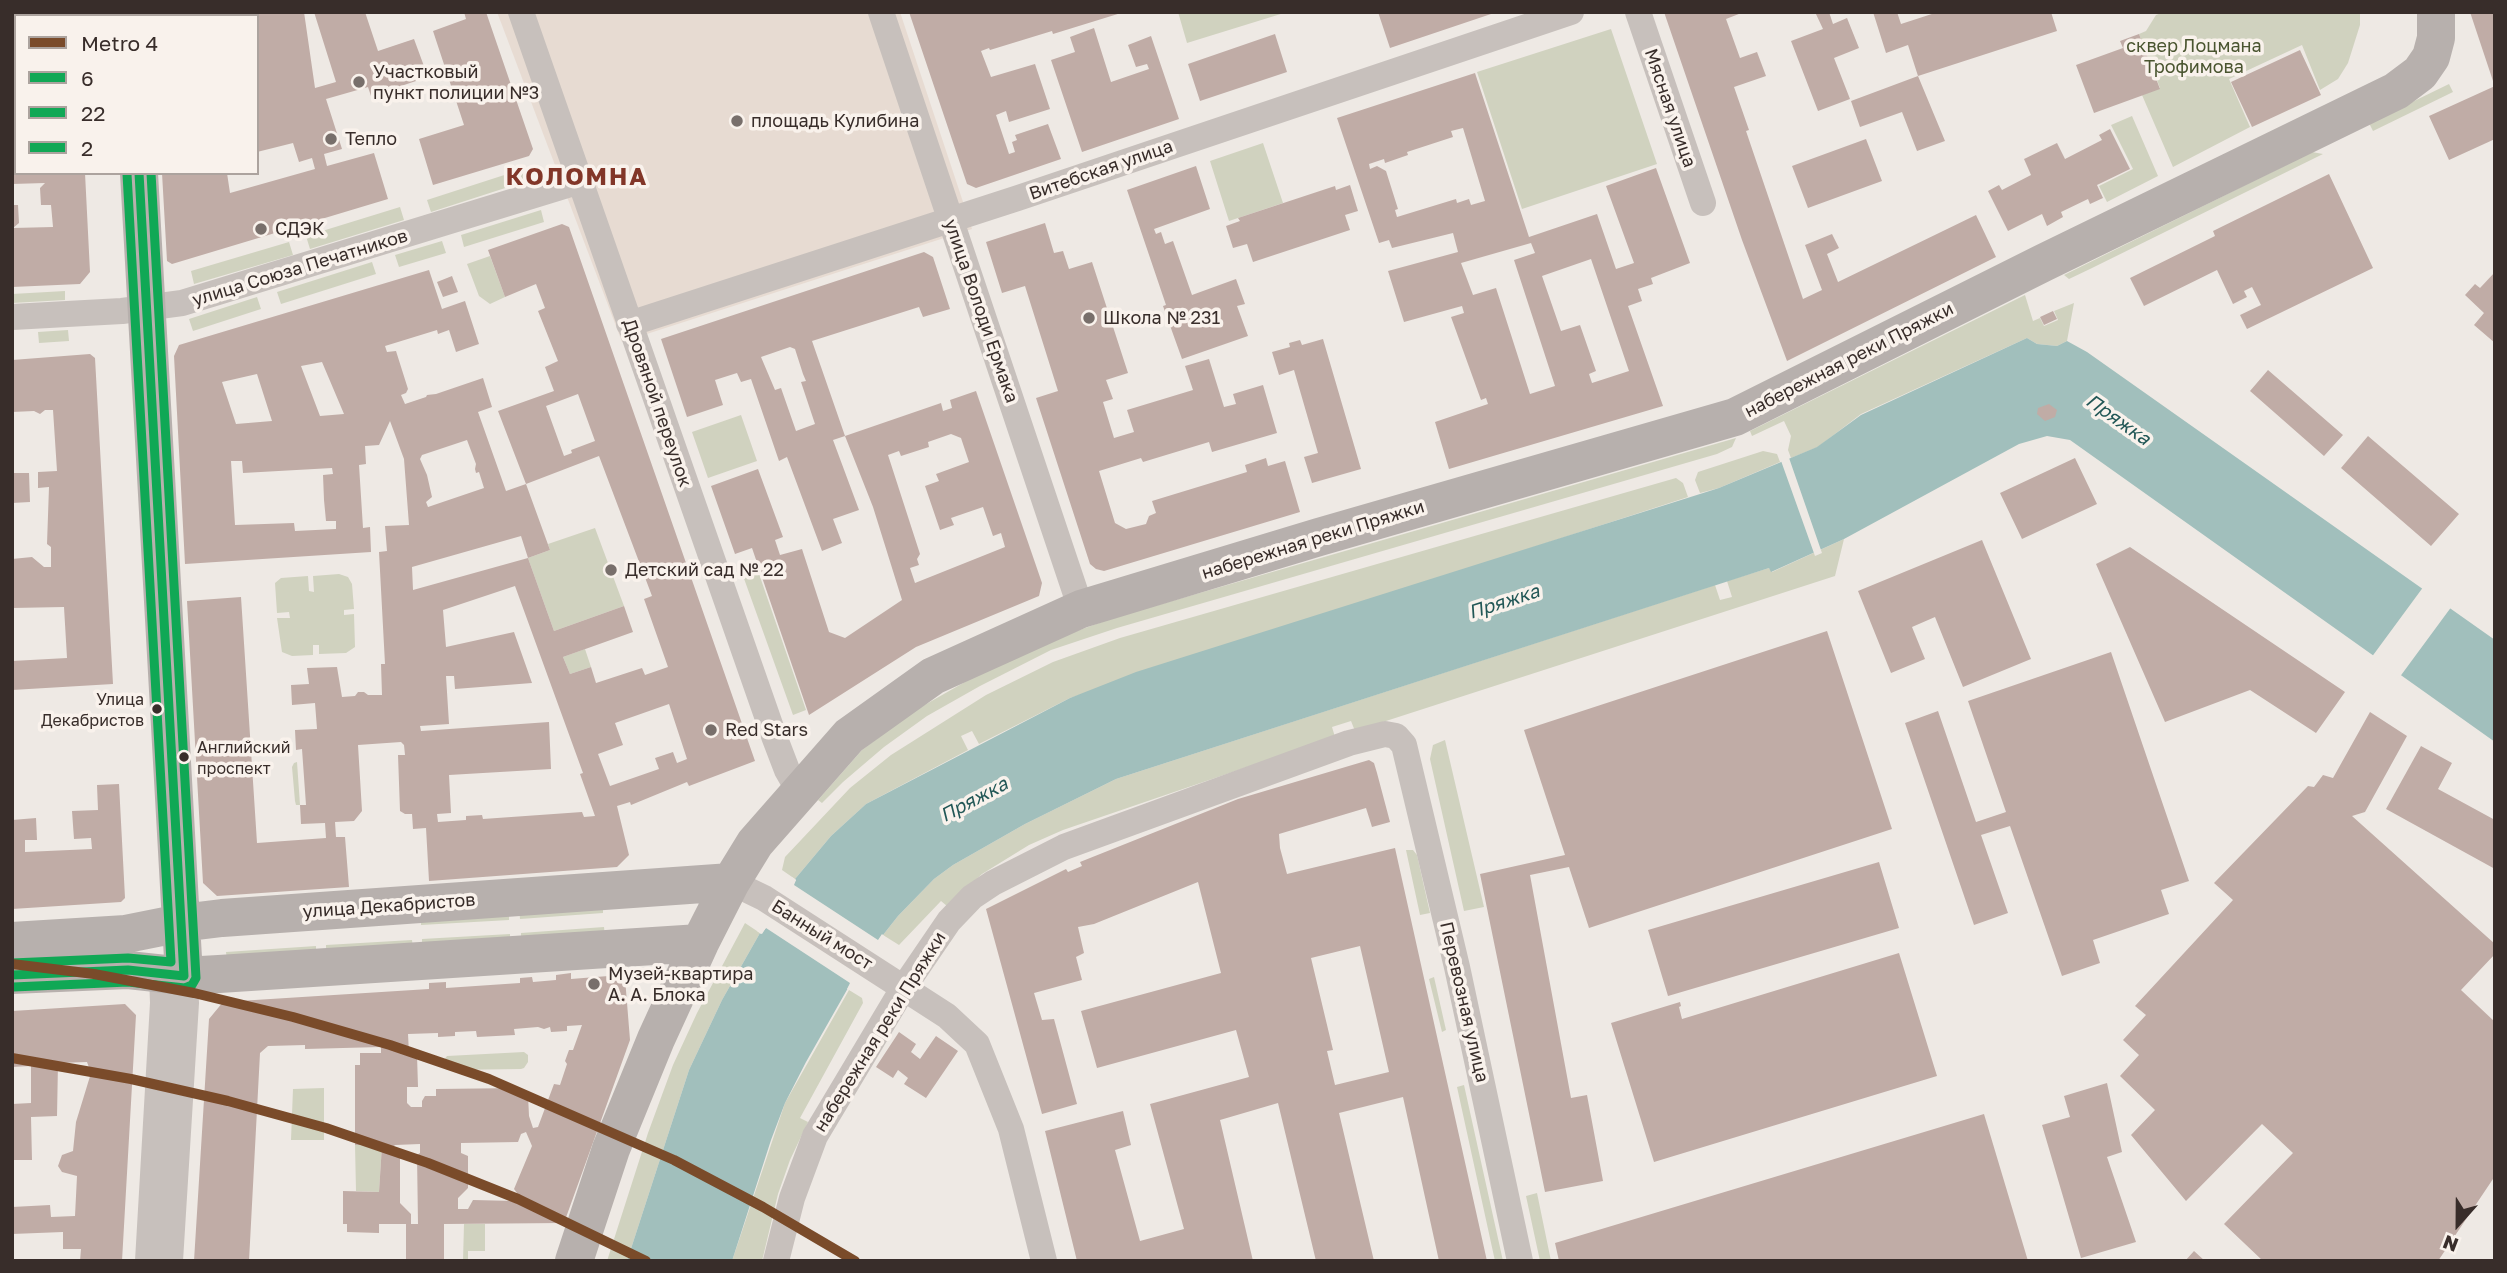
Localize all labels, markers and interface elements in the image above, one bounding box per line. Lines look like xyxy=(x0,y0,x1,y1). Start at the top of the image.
legend xyxy=(14,14,259,175)
text: Metro 4 xyxy=(81,30,158,56)
park label: сквер Лоцмана Трофимова xyxy=(2126,35,2262,78)
street label: Мясная улица xyxy=(1640,46,1700,170)
place label: Участковый пункт полиции №3 xyxy=(373,61,539,104)
text: 6 xyxy=(81,65,94,91)
marker: Участковый пункт полиции №3 xyxy=(351,74,367,90)
text: 22 xyxy=(81,100,105,126)
place label: площадь Кулибина xyxy=(751,110,919,132)
marker: площадь Кулибина xyxy=(729,113,745,129)
place label: Тепло xyxy=(345,128,397,150)
marker: Тепло xyxy=(323,131,339,147)
text: 2 xyxy=(81,135,93,161)
street label: Витебская улица xyxy=(1026,135,1176,205)
district label: КОЛОМНА xyxy=(507,163,647,191)
street label: улица Володи Ермака xyxy=(939,216,1023,406)
place label: СДЭК xyxy=(275,218,324,240)
marker: СДЭК xyxy=(253,221,269,237)
street label: улица Союза Печатников xyxy=(190,225,410,311)
street label: набережная реки Пряжки xyxy=(1741,298,1957,422)
place label: Школа № 231 xyxy=(1103,307,1220,329)
marker: Школа № 231 xyxy=(1081,310,1097,326)
street label: Дровяной переулок xyxy=(618,316,696,490)
water label: Пряжка xyxy=(2081,390,2155,450)
street label: набережная реки Пряжки xyxy=(1199,496,1427,584)
place label: Детский сад № 22 xyxy=(625,559,784,581)
marker: Детский сад № 22 xyxy=(603,562,619,578)
water label: Пряжка xyxy=(1466,580,1542,624)
place label: Улица Декабристов xyxy=(41,690,144,728)
marker: Улица Декабристов xyxy=(150,702,164,716)
place label: Red Stars xyxy=(725,719,808,741)
marker: Red Stars xyxy=(703,722,719,738)
place label: Английский проспект xyxy=(197,738,291,776)
marker: Английский проспект xyxy=(177,750,191,764)
water label: Пряжка xyxy=(936,773,1012,827)
street label: улица Декабристов xyxy=(302,889,476,923)
street label: Банный мост xyxy=(767,895,877,975)
street label: Перевозная улица xyxy=(1435,919,1493,1085)
street label: набережная реки Пряжки xyxy=(809,928,951,1136)
place label: Музей-квартира А. А. Блока xyxy=(608,963,754,1006)
marker: Музей-квартира А. А. Блока xyxy=(586,976,602,992)
north arrow xyxy=(2423,1189,2493,1259)
text: N xyxy=(2439,1231,2461,1257)

